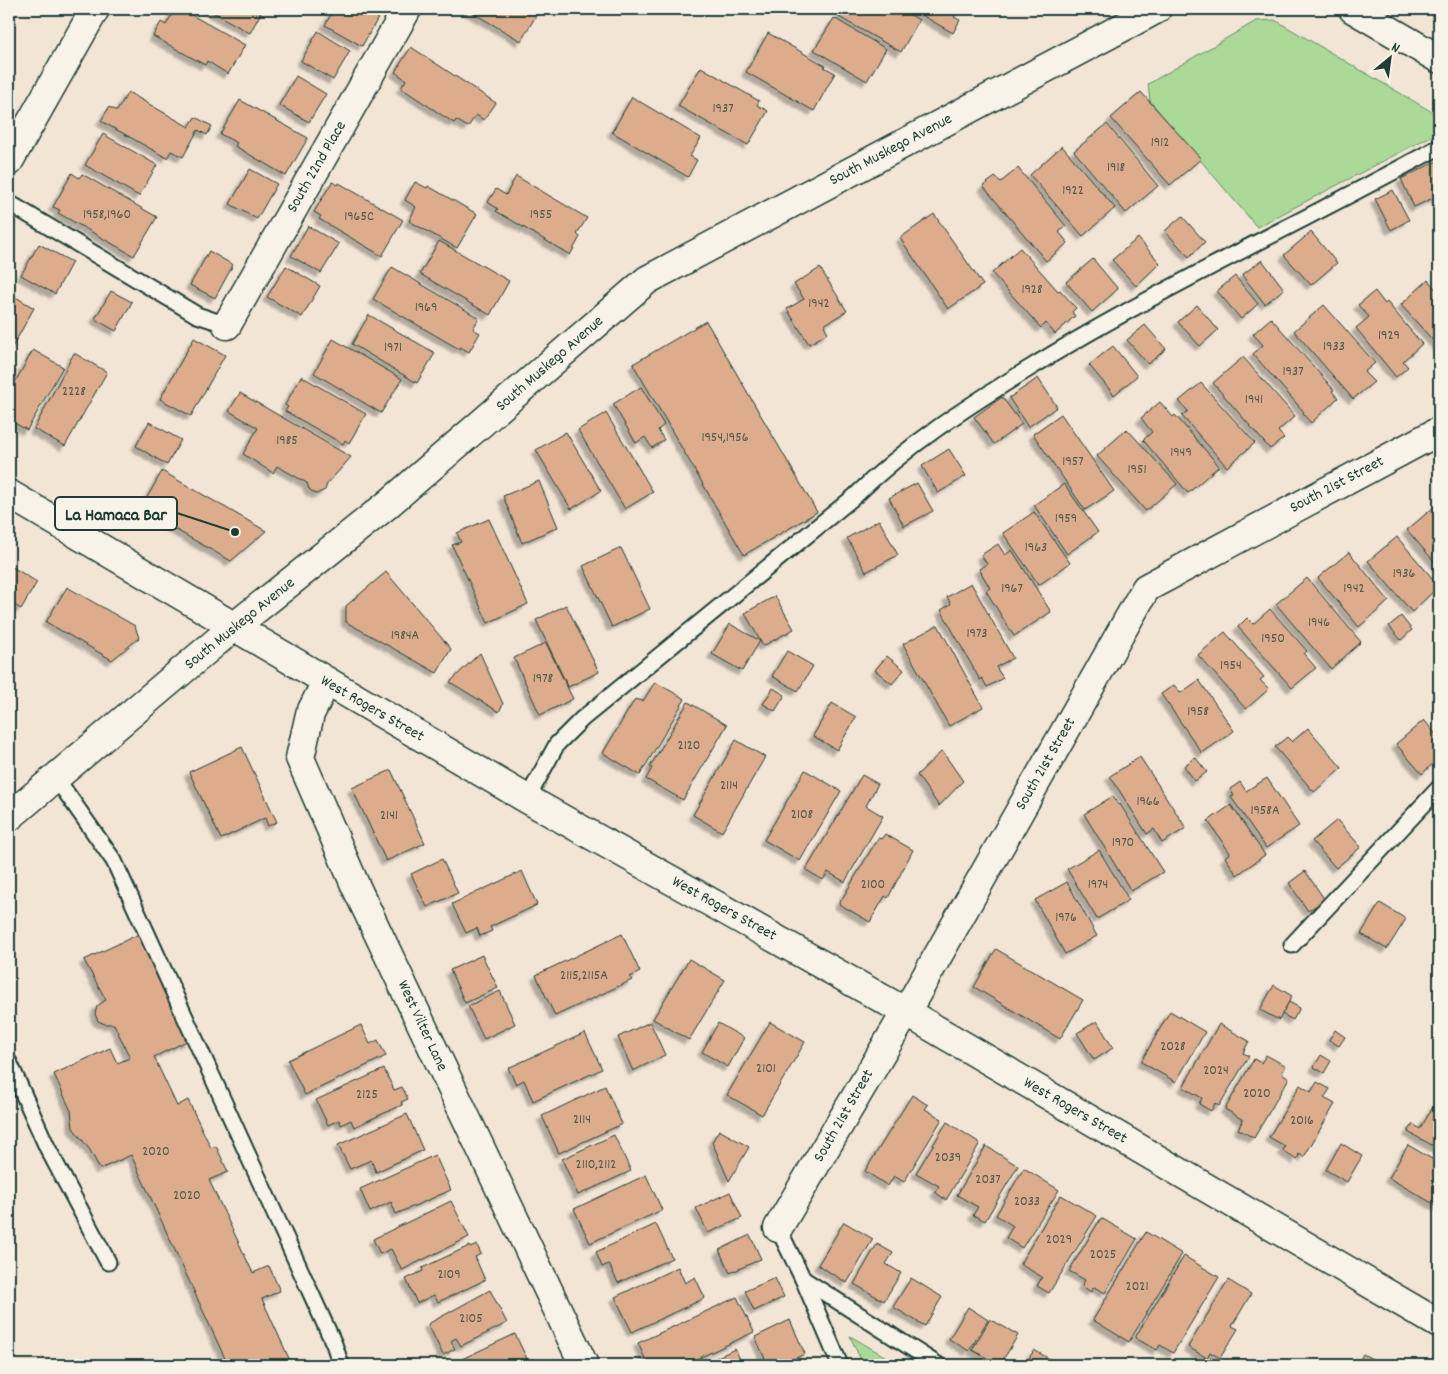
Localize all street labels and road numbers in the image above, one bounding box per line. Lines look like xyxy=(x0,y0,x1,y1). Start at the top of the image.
street label: South Muskego Avenue xyxy=(825,108,957,192)
street label: South 22nd Place xyxy=(281,117,353,217)
street label: South Muskego Avenue xyxy=(491,311,609,417)
street label: South 21st Street xyxy=(1286,450,1388,519)
street label: South Muskego Avenue xyxy=(180,572,300,676)
street label: West Rogers Street xyxy=(316,670,428,748)
street label: South 21st Street xyxy=(1010,713,1082,815)
street label: West Rogers Street xyxy=(667,871,781,947)
street label: West Vilter Lane xyxy=(391,977,453,1075)
street label: South 21st Street xyxy=(808,1065,880,1167)
street label: West Rogers Street xyxy=(1019,1072,1131,1150)

